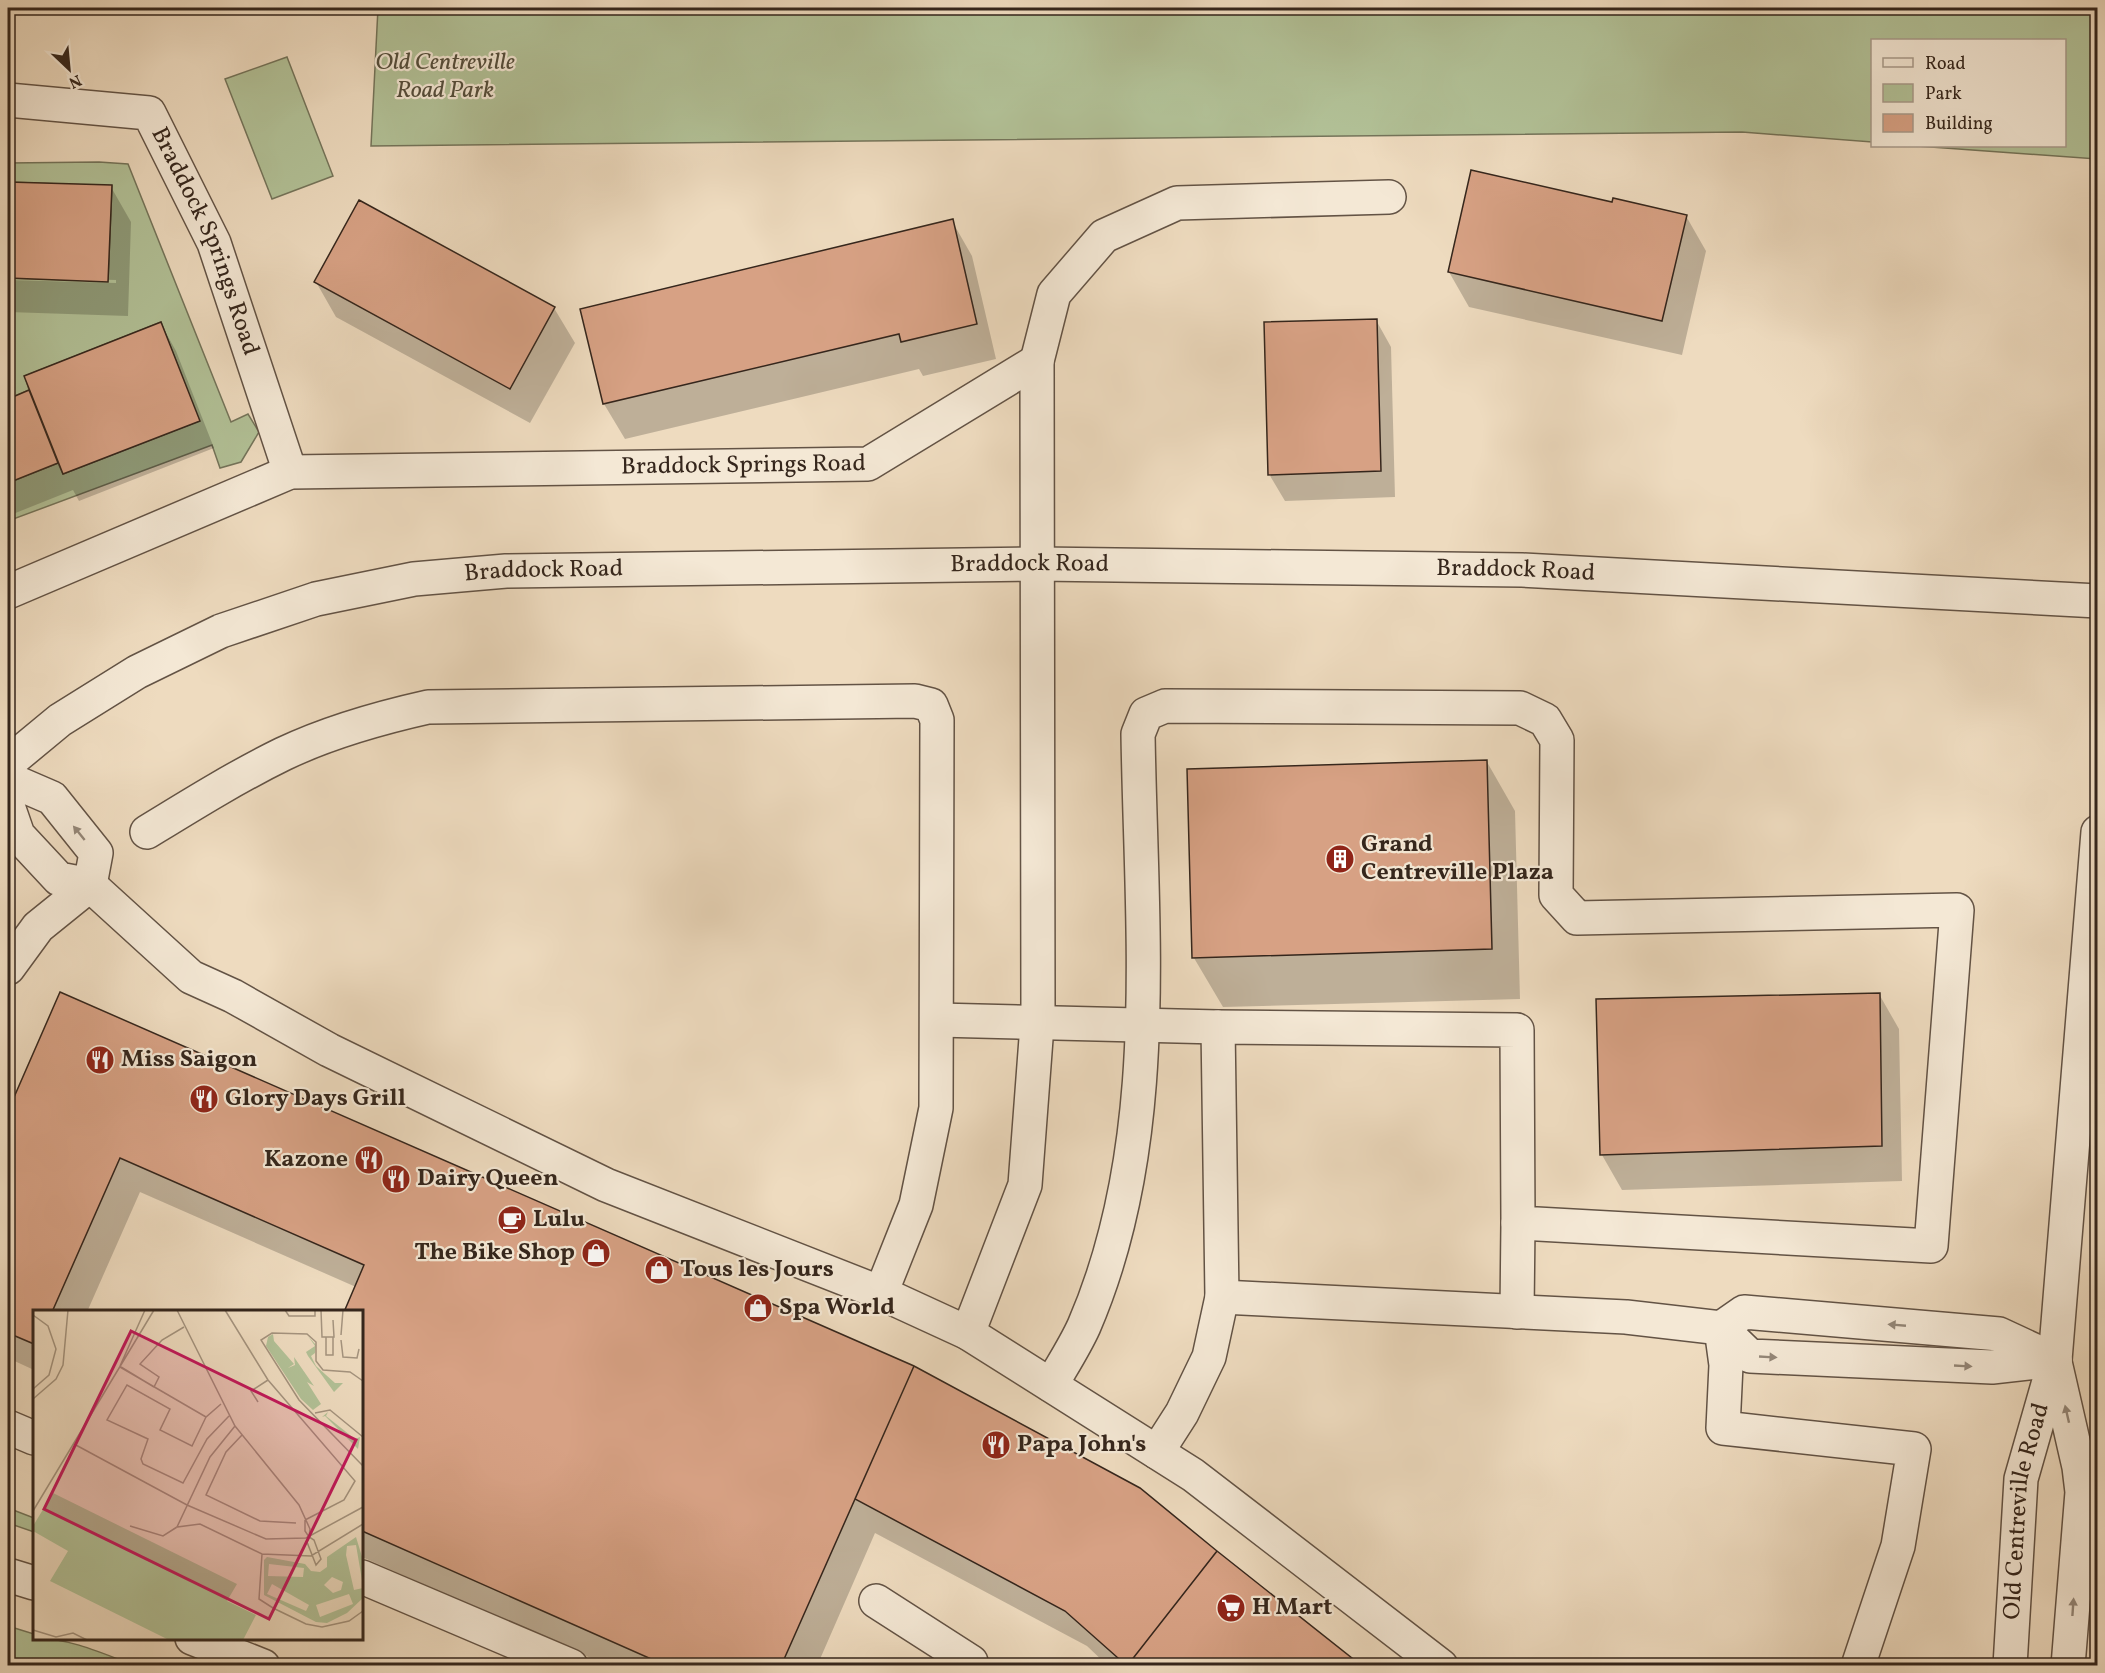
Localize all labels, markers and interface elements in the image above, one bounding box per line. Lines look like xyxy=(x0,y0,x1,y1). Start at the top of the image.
north arrow xyxy=(39,39,99,99)
legend xyxy=(1871,39,2066,147)
park label: Old Centreville Road Park xyxy=(375,46,515,108)
text: Road xyxy=(1925,52,1966,77)
text: N xyxy=(64,68,85,93)
text: Park xyxy=(1925,82,1962,107)
text: Building xyxy=(1925,112,1993,137)
street label: Braddock Springs Road xyxy=(142,121,267,360)
street label: Braddock Springs Road xyxy=(621,447,866,484)
street label: Braddock Road xyxy=(950,547,1109,582)
street label: Braddock Road xyxy=(463,552,623,592)
street label: Braddock Road xyxy=(1436,552,1596,591)
one-way arrow xyxy=(73,825,86,841)
place label: Grand Centreville Plaza xyxy=(1361,828,1554,890)
building icon: Grand Centreville Plaza xyxy=(1324,843,1356,875)
place label: Miss Saigon xyxy=(121,1043,257,1077)
restaurant icon: Miss Saigon xyxy=(84,1044,116,1076)
place label: Glory Days Grill xyxy=(225,1082,406,1116)
restaurant icon: Glory Days Grill xyxy=(188,1083,220,1115)
place label: Kazone xyxy=(264,1143,348,1177)
restaurant icon: Kazone xyxy=(353,1144,385,1176)
place label: Dairy Queen xyxy=(417,1162,559,1196)
restaurant icon: Dairy Queen xyxy=(380,1163,412,1195)
place label: Lulu xyxy=(533,1203,585,1237)
cafe icon: Lulu xyxy=(496,1204,528,1236)
place label: The Bike Shop xyxy=(414,1236,575,1270)
shop icon: The Bike Shop xyxy=(580,1237,612,1269)
place label: Tous les Jours xyxy=(680,1253,834,1287)
shop icon: Tous les Jours xyxy=(643,1254,675,1286)
place label: Spa World xyxy=(779,1291,895,1325)
shop icon: Spa World xyxy=(742,1292,774,1324)
inset map xyxy=(33,1310,363,1640)
one-way arrow xyxy=(1888,1320,1907,1330)
one-way arrow xyxy=(1759,1353,1778,1362)
one-way arrow xyxy=(1954,1362,1973,1371)
street label: Old Centreville Road xyxy=(1996,1399,2059,1621)
one-way arrow xyxy=(2062,1404,2071,1423)
place label: Papa John's xyxy=(1017,1428,1146,1462)
restaurant icon: Papa John's xyxy=(980,1429,1012,1461)
place label: H Mart xyxy=(1252,1591,1332,1625)
supermarket icon: H Mart xyxy=(1215,1592,1247,1624)
one-way arrow xyxy=(2068,1598,2078,1617)

